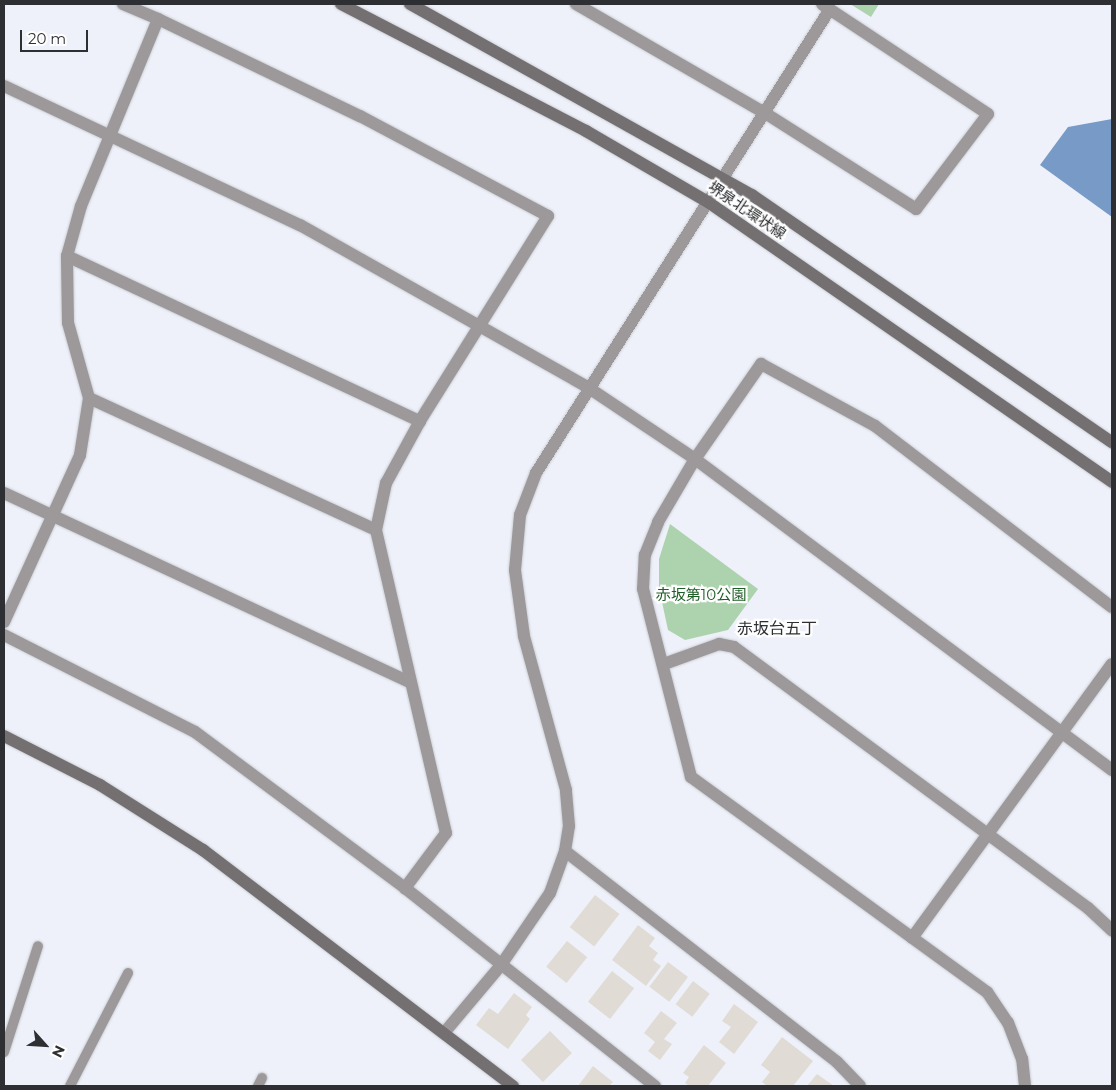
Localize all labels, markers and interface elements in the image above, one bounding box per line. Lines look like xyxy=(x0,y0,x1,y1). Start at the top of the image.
scale bar xyxy=(22,20,90,52)
text: 20 m xyxy=(28,29,66,48)
street label: 堺泉北環状線 xyxy=(705,177,789,243)
park label: 赤坂第10公園 xyxy=(656,586,746,604)
district label: 赤坂台五丁 xyxy=(737,619,817,639)
north arrow xyxy=(20,1020,70,1070)
text: N xyxy=(48,1043,69,1061)

